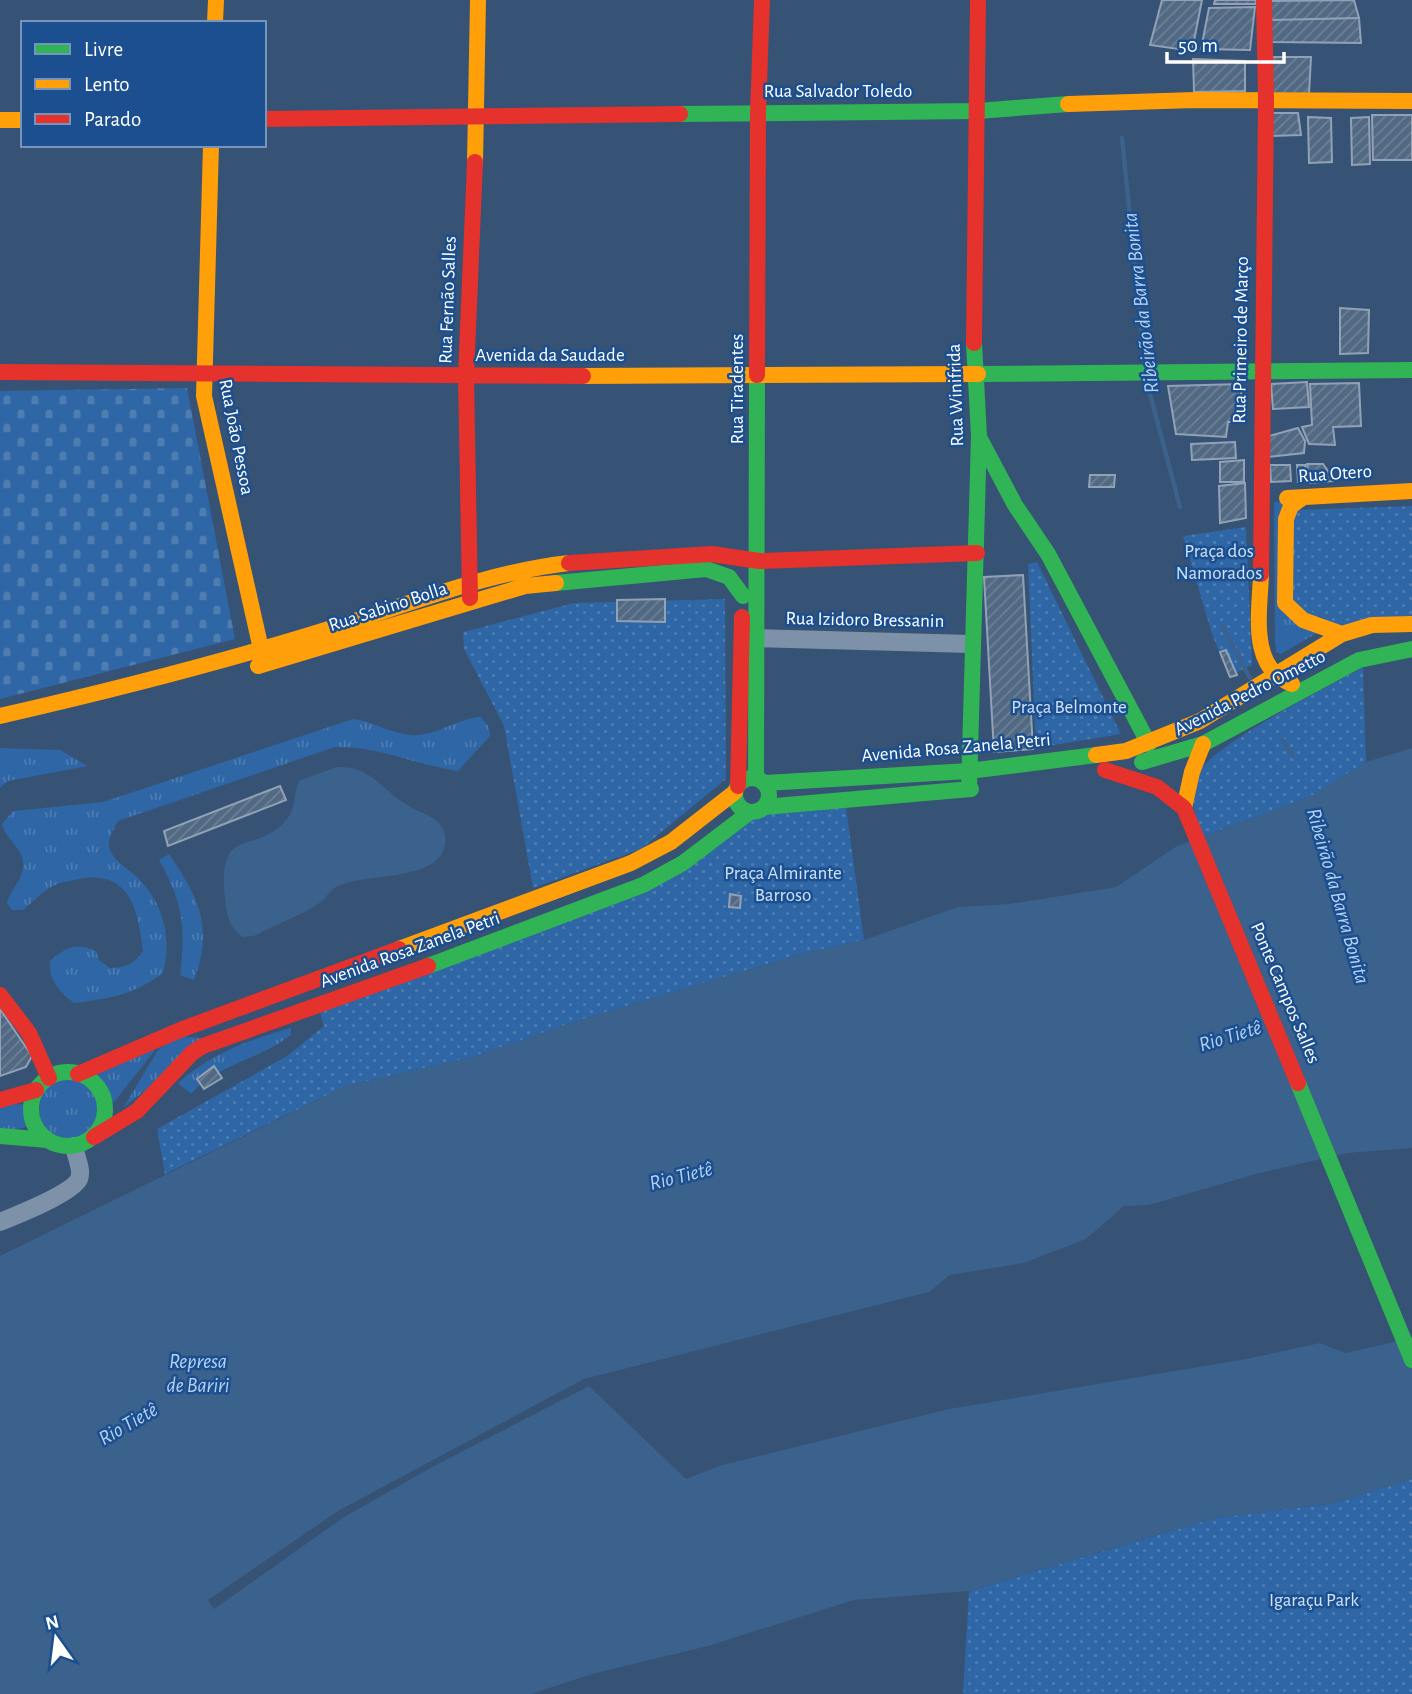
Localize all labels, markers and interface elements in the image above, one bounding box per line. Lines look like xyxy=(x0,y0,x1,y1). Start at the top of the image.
legend xyxy=(21,21,266,147)
scale bar xyxy=(1167,21,1284,65)
text: 50 m xyxy=(1178,35,1218,56)
text: Livre xyxy=(84,39,123,60)
text: Lento xyxy=(84,74,130,95)
street label: Rua Salvador Toledo xyxy=(764,82,912,101)
text: Parado xyxy=(84,109,141,130)
water label: Ribeirão da Barra Bonita xyxy=(1119,211,1163,395)
street label: Rua Fernão Salles xyxy=(436,236,460,364)
street label: Rua Primeiro de Março xyxy=(1230,256,1252,424)
street label: Rua Tiradentes xyxy=(728,334,747,444)
street label: Rua Winifrida xyxy=(945,343,967,447)
street label: Avenida da Saudade xyxy=(475,346,625,365)
street label: Rua João Pessoa xyxy=(215,377,257,497)
street label: Rua Otero xyxy=(1298,462,1372,486)
park label: Praça dos Namorados xyxy=(1176,542,1262,583)
street label: Rua Sabino Bolla xyxy=(326,579,450,635)
street label: Rua Izidoro Bressanin xyxy=(786,609,944,631)
street label: Avenida Pedro Ometto xyxy=(1171,647,1329,739)
park label: Praça Belmonte xyxy=(1011,698,1127,717)
street label: Avenida Rosa Zanela Petri xyxy=(861,730,1051,766)
water label: Ribeirão da Barra Bonita xyxy=(1303,806,1373,986)
park label: Praça Almirante Barroso xyxy=(724,864,842,905)
street label: Avenida Rosa Zanela Petri xyxy=(318,909,502,991)
street label: Ponte Campos Salles xyxy=(1247,920,1323,1066)
water label: Rio Tietê xyxy=(1196,1017,1264,1055)
water label: Rio Tietê xyxy=(647,1158,715,1194)
water label: Represa de Bariri xyxy=(167,1351,230,1396)
water label: Rio Tietê xyxy=(95,1399,161,1449)
park label: Igaraçu Park xyxy=(1269,1591,1359,1610)
north arrow xyxy=(21,1603,91,1673)
text: N xyxy=(44,1612,61,1634)

